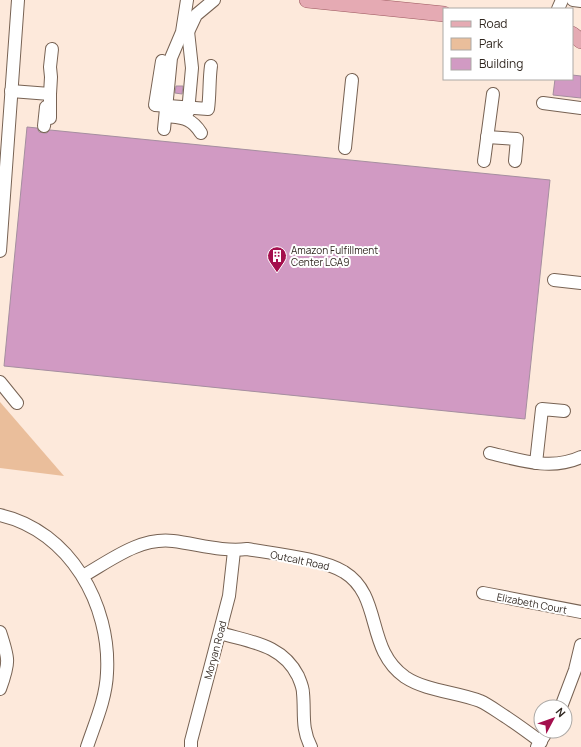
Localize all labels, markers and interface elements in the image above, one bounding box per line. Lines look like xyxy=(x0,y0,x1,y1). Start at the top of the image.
legend xyxy=(443,8,573,80)
text: Road xyxy=(479,15,507,32)
text: Park xyxy=(479,35,504,52)
text: Building xyxy=(479,55,523,72)
place label: Amazon Fulfillment Center LGA9 xyxy=(291,243,378,269)
building icon: Amazon Fulfillment Center LGA9 xyxy=(266,245,288,273)
street label: Outcalt Road xyxy=(269,547,331,573)
street label: Elizabeth Court xyxy=(496,589,568,617)
street label: Moryan Road xyxy=(200,619,230,681)
north arrow xyxy=(533,699,573,739)
text: N xyxy=(553,704,569,720)

